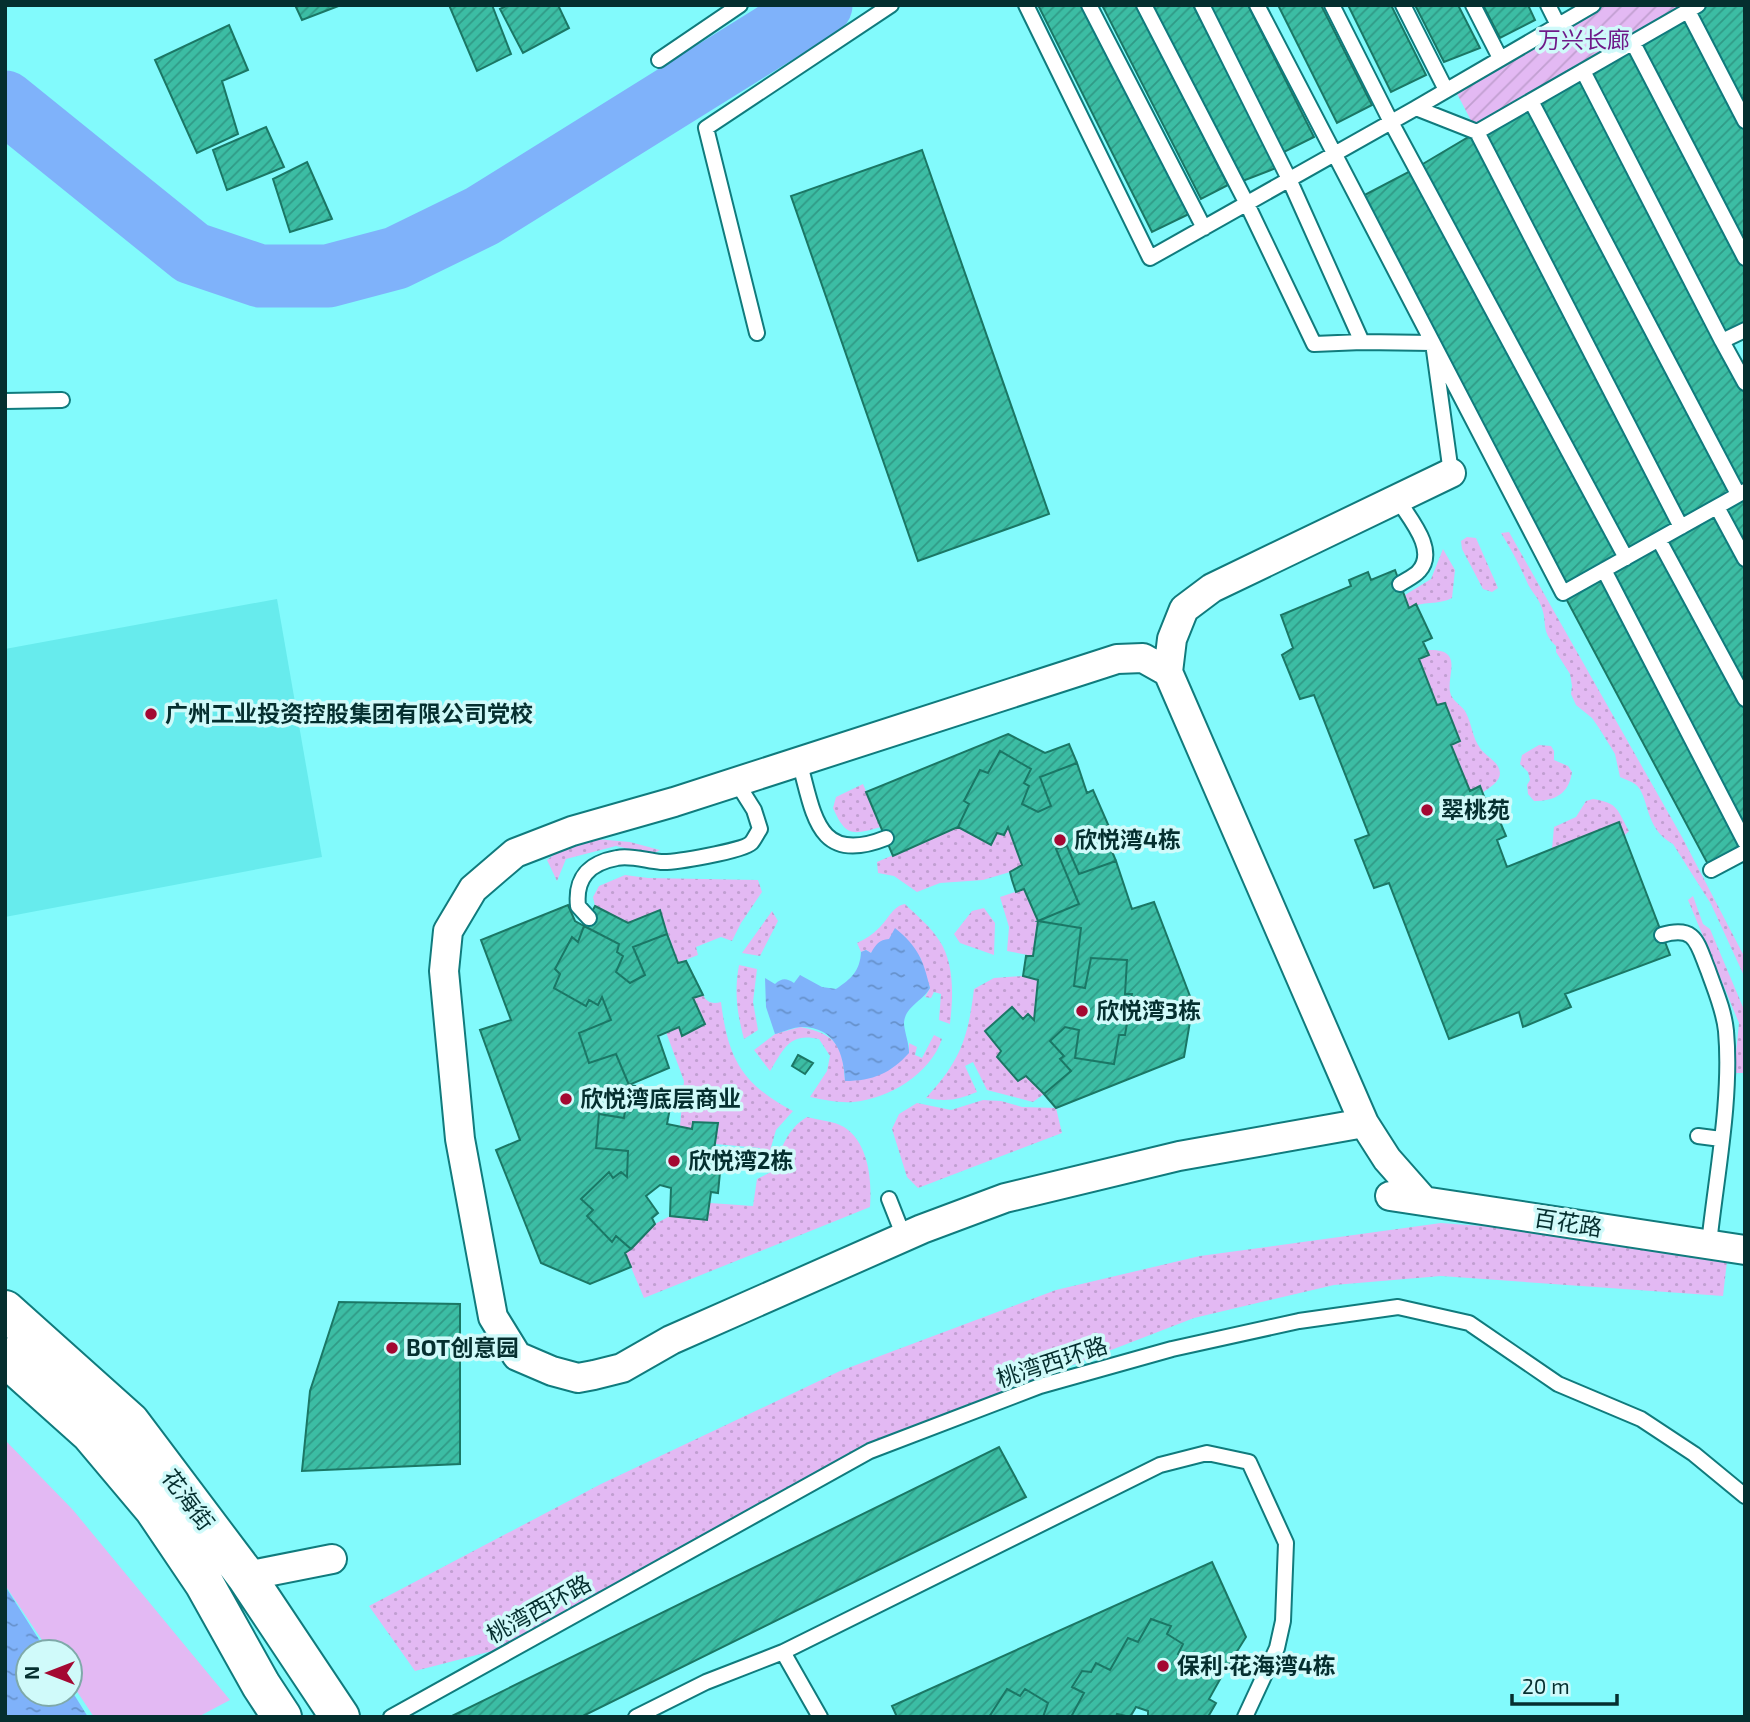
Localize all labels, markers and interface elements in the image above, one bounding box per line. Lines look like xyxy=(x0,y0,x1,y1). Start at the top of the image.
park label: 万兴长廊 xyxy=(1538,25,1630,53)
place label: 广州工业投资控股集团有限公司党校 xyxy=(165,699,533,727)
marker: 广州工业投资控股集团有限公司党校 xyxy=(143,706,159,722)
place label: 翠桃苑 xyxy=(1441,795,1510,823)
marker: 翠桃苑 xyxy=(1419,802,1435,818)
place label: 欣悦湾4栋 xyxy=(1074,825,1181,853)
marker: 欣悦湾4栋 xyxy=(1052,832,1068,848)
place label: 欣悦湾3栋 xyxy=(1096,996,1201,1024)
marker: 欣悦湾3栋 xyxy=(1074,1003,1090,1019)
place label: 欣悦湾底层商业 xyxy=(580,1084,741,1112)
marker: 欣悦湾底层商业 xyxy=(558,1091,574,1107)
place label: 欣悦湾2栋 xyxy=(688,1146,793,1174)
marker: 欣悦湾2栋 xyxy=(666,1153,682,1169)
street label: 百花路 xyxy=(1532,1203,1604,1241)
street label: 桃湾西环路 xyxy=(993,1330,1111,1392)
place label: BOT创意园 xyxy=(406,1333,519,1361)
marker: BOT创意园 xyxy=(384,1340,400,1356)
street label: 花海街 xyxy=(157,1463,221,1535)
street label: 桃湾西环路 xyxy=(481,1568,596,1648)
north arrow xyxy=(14,1638,84,1708)
place label: 保利·花海湾4栋 xyxy=(1177,1651,1335,1679)
marker: 保利·花海湾4栋 xyxy=(1155,1658,1171,1674)
scale bar xyxy=(1512,1662,1617,1706)
text: N xyxy=(20,1666,43,1680)
text: 20 m xyxy=(1522,1673,1570,1698)

